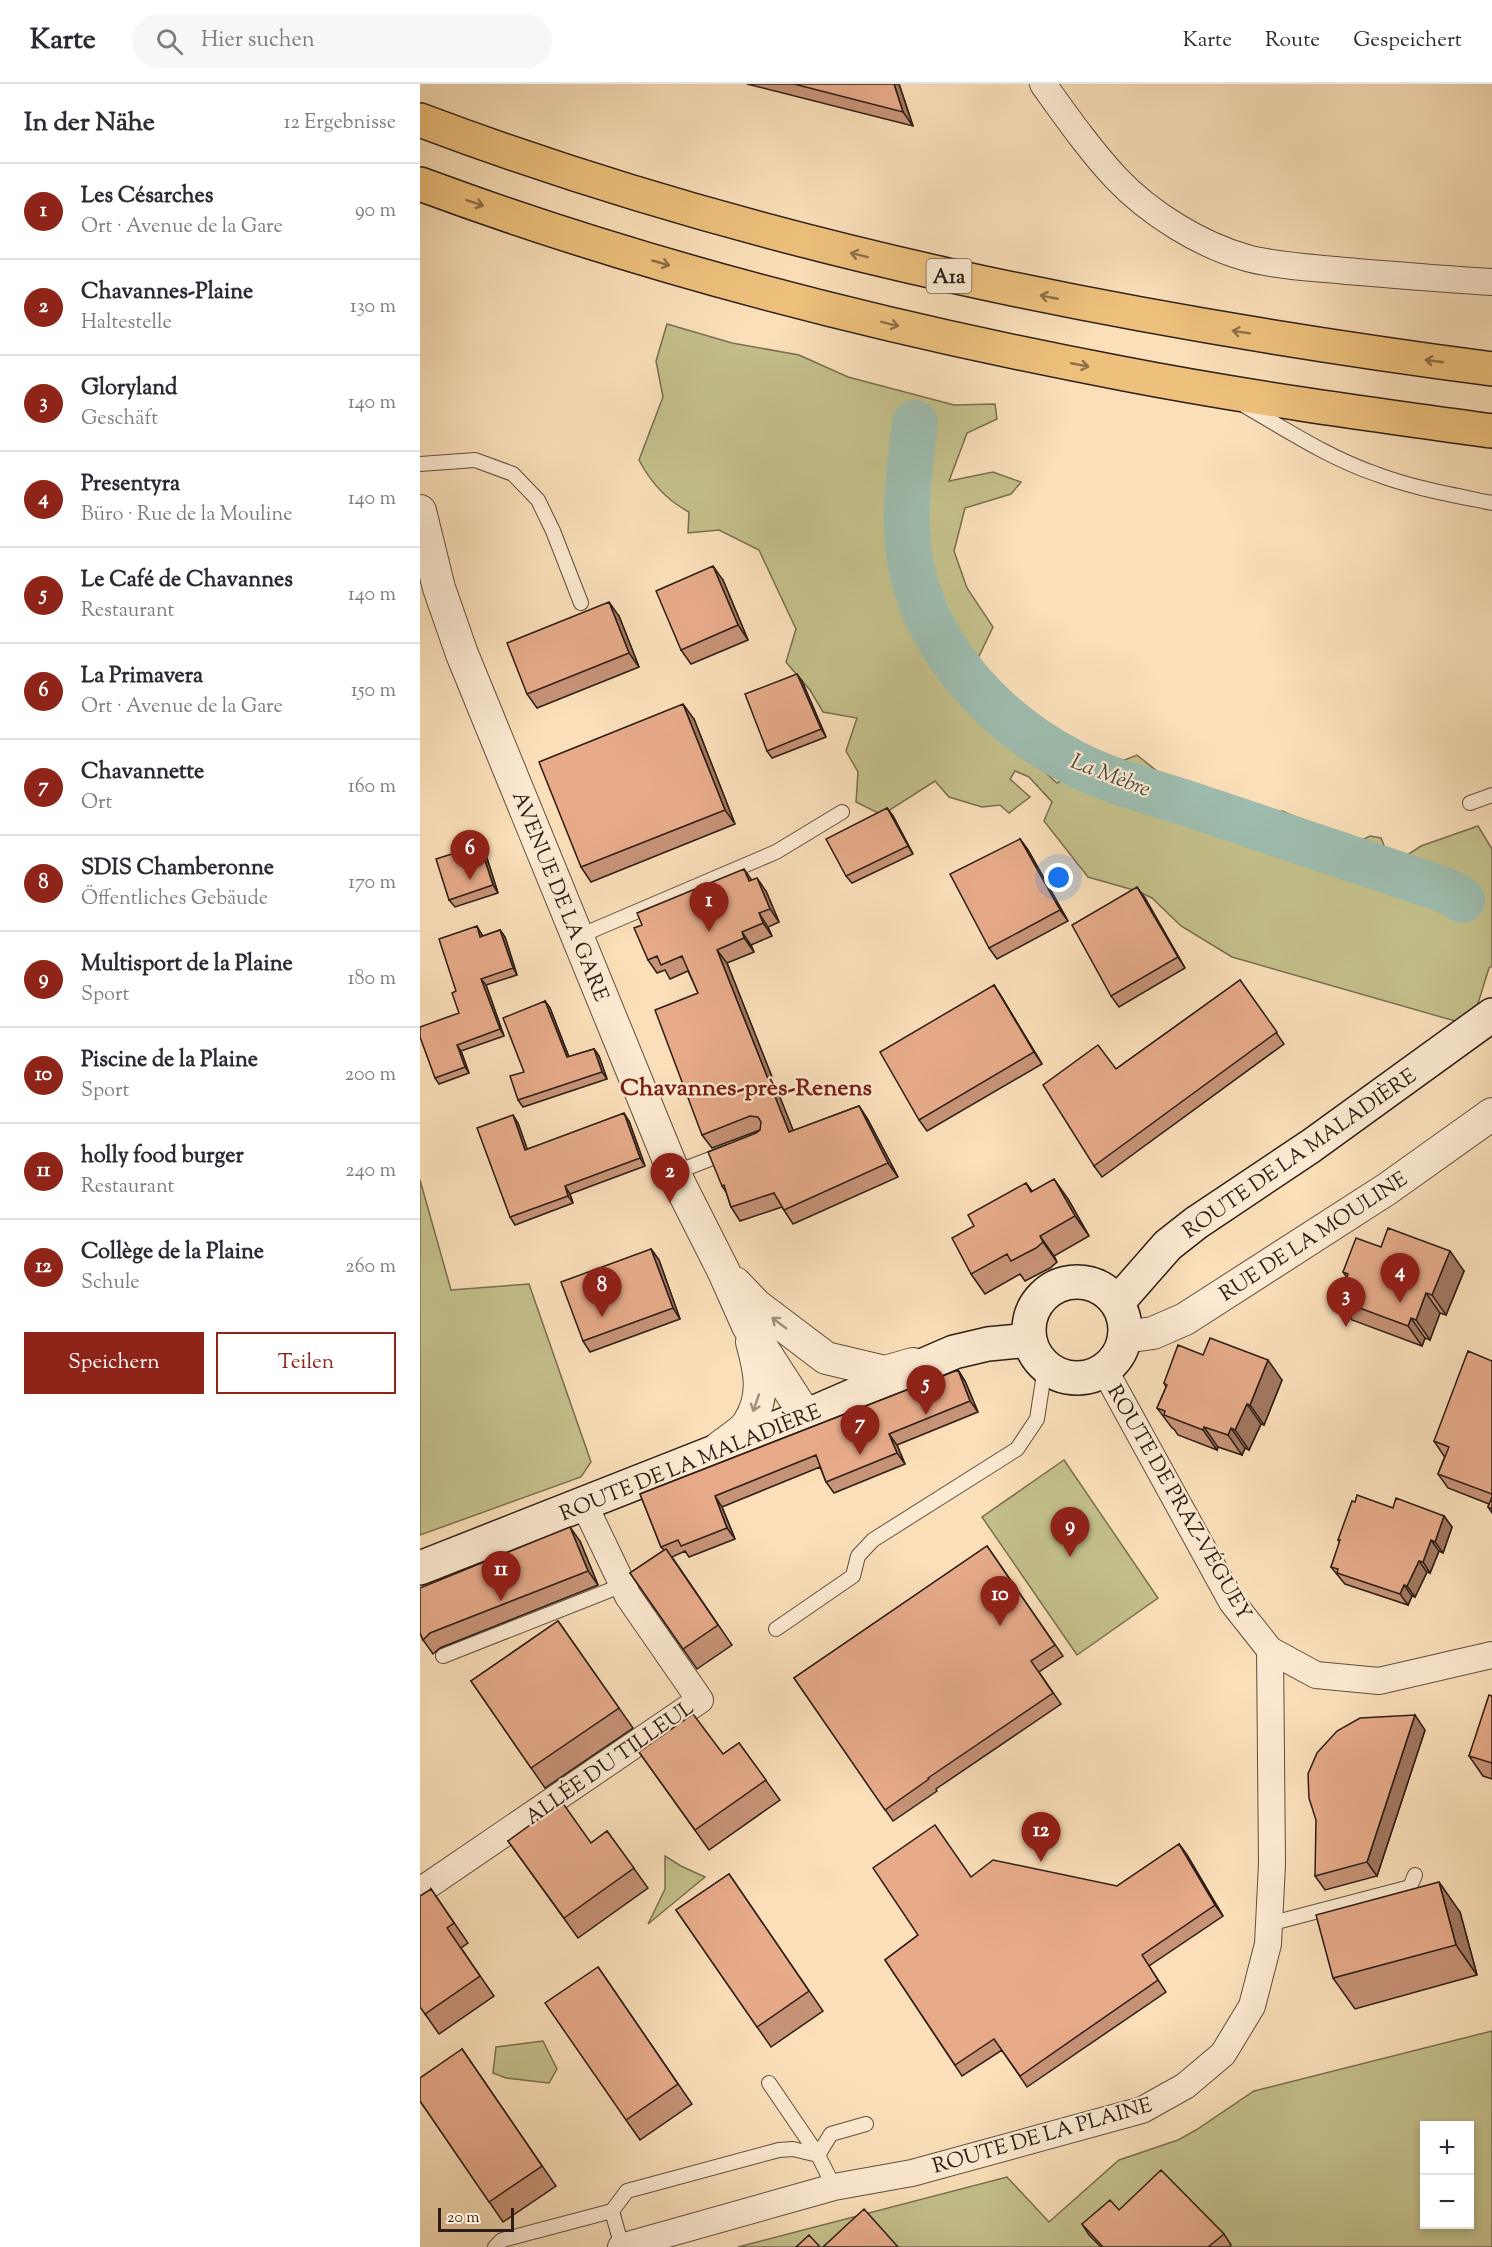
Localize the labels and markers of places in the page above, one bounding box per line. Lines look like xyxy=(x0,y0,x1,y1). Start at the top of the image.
pin: 6 xyxy=(451,830,490,880)
pin: 1 xyxy=(690,882,728,932)
pin: 2 xyxy=(650,1154,690,1203)
pin: 4 xyxy=(1380,1254,1420,1303)
pin: 8 xyxy=(582,1268,621,1317)
pin: 3 xyxy=(1326,1278,1366,1327)
pin: 5 xyxy=(906,1366,946,1415)
pin: 7 xyxy=(840,1406,880,1455)
pin: 9 xyxy=(1050,1508,1090,1557)
pin: 11 xyxy=(482,1552,520,1601)
pin: 10 xyxy=(980,1576,1020,1626)
pin: 12 xyxy=(1022,1812,1060,1862)

